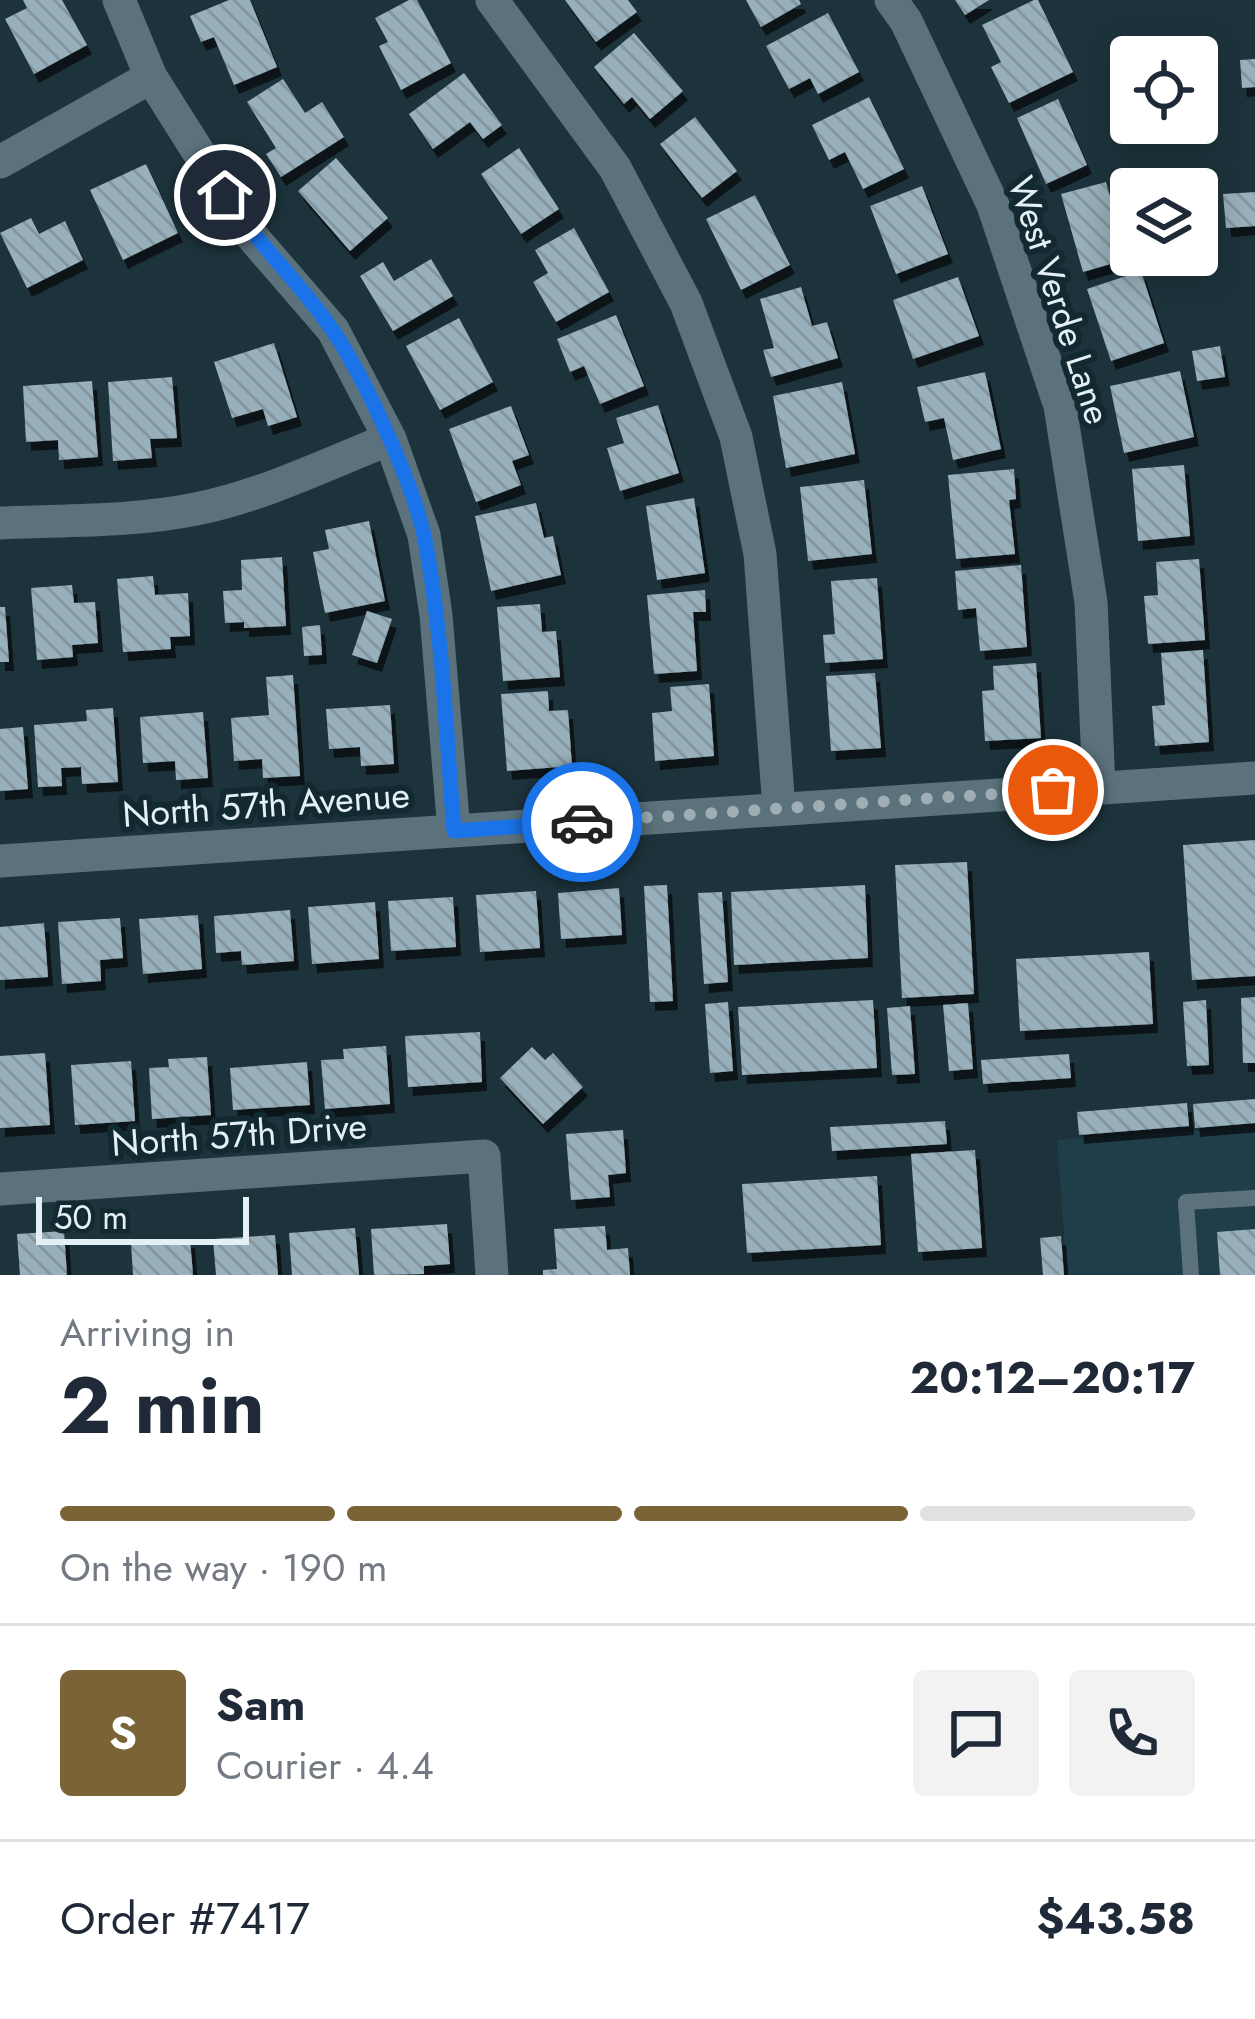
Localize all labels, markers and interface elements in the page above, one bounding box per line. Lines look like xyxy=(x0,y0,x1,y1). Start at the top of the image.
map controls xyxy=(1110,36,1218,276)
button: locate xyxy=(1110,36,1218,144)
pin xyxy=(174,144,276,246)
icon: home xyxy=(192,162,258,228)
button: layers xyxy=(1110,168,1218,276)
street label: West Verde Lane xyxy=(995,169,1125,431)
pin xyxy=(1002,739,1104,841)
icon: bag xyxy=(1020,757,1086,823)
courier xyxy=(522,762,642,882)
street label: North 57th Avenue xyxy=(121,768,411,840)
icon: car xyxy=(549,789,615,855)
street label: North 57th Drive xyxy=(110,1099,368,1169)
scale bar xyxy=(36,1191,249,1244)
text: 50 m xyxy=(54,1194,128,1241)
text: Arriving in xyxy=(60,1304,235,1361)
text: 20:12–20:17 xyxy=(910,1345,1195,1410)
text: 2 min xyxy=(60,1350,265,1462)
text: On the way · 190 m xyxy=(60,1539,387,1596)
button: chat xyxy=(913,1670,1039,1796)
button: phone xyxy=(1069,1670,1195,1796)
text: Sam xyxy=(216,1672,305,1737)
text: S xyxy=(109,1700,137,1765)
text: Courier · 4.4 xyxy=(216,1737,434,1794)
text: Order #7417 xyxy=(60,1886,310,1951)
text: $43.58 xyxy=(1037,1886,1195,1951)

